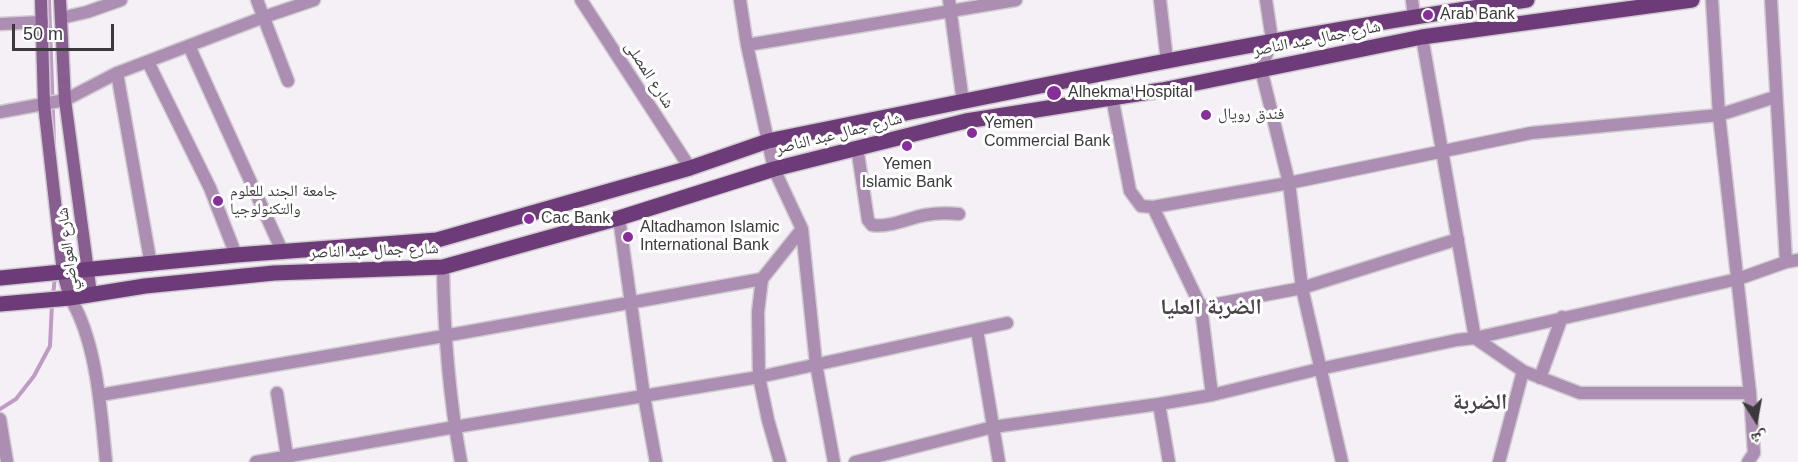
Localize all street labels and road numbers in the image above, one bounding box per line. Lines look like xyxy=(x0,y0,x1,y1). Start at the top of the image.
street label: شارع جمال عبد الناصر xyxy=(1252,17,1382,61)
street label: شارع المصلى xyxy=(620,38,678,112)
street label: شارع جمال عبد الناصر xyxy=(774,109,904,159)
street label: شارع العواضي xyxy=(53,206,83,292)
street label: شارع جمال عبد الناصر xyxy=(309,239,439,263)

